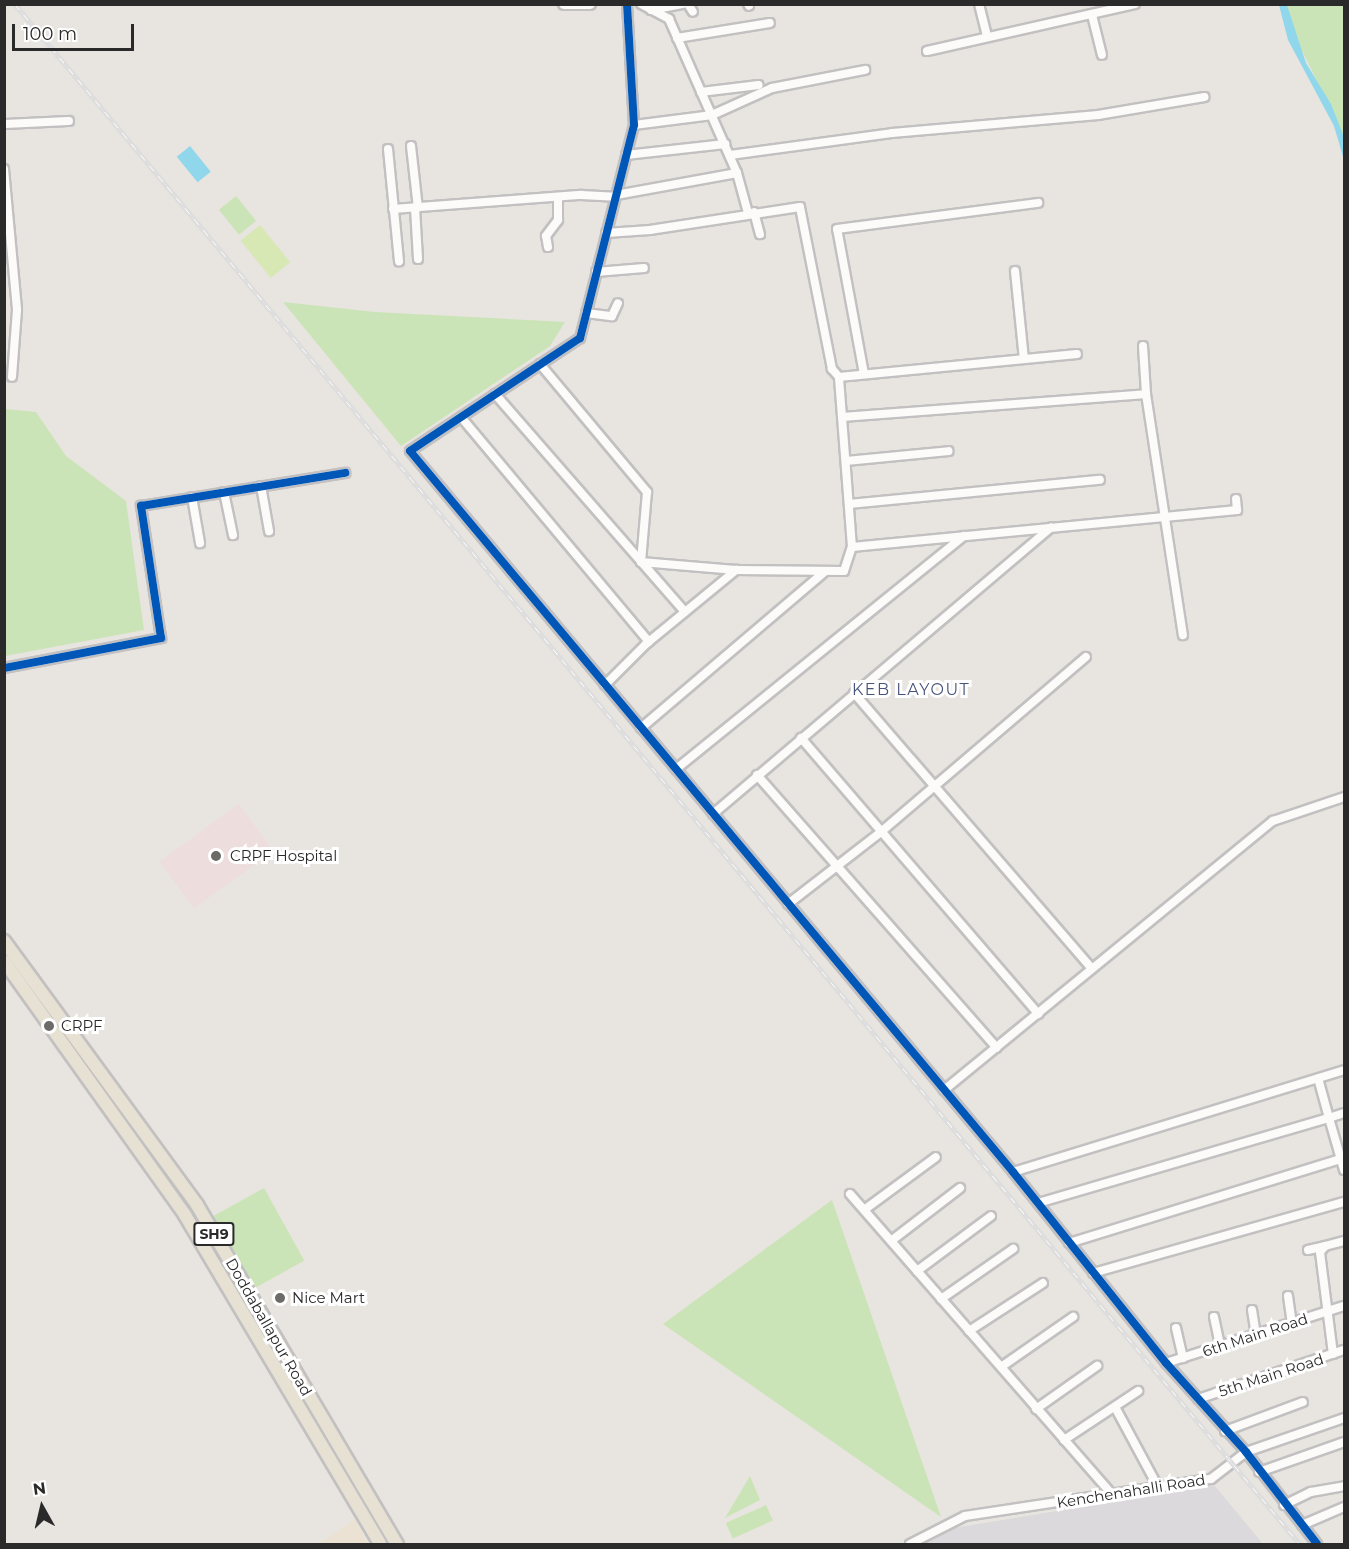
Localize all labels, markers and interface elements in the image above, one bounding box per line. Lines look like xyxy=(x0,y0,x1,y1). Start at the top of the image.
scale bar xyxy=(15,12,136,50)
text: 100 m xyxy=(23,23,77,45)
district label: KEB LAYOUT xyxy=(852,680,970,700)
marker: CRPF Hospital xyxy=(207,847,225,865)
place label: CRPF Hospital xyxy=(230,847,337,865)
place label: CRPF xyxy=(61,1017,103,1035)
marker: CRPF xyxy=(42,1019,56,1033)
road number: SH9 xyxy=(193,1223,235,1245)
street label: Doddaballapur Road xyxy=(222,1255,316,1399)
place label: Nice Mart xyxy=(292,1289,365,1307)
marker: Nice Mart xyxy=(273,1291,287,1305)
street label: 6th Main Road xyxy=(1200,1309,1310,1361)
street label: 5th Main Road xyxy=(1216,1350,1326,1400)
street label: Kenchenahalli Road xyxy=(1055,1470,1207,1512)
north arrow xyxy=(12,1477,72,1537)
text: N xyxy=(32,1478,47,1499)

